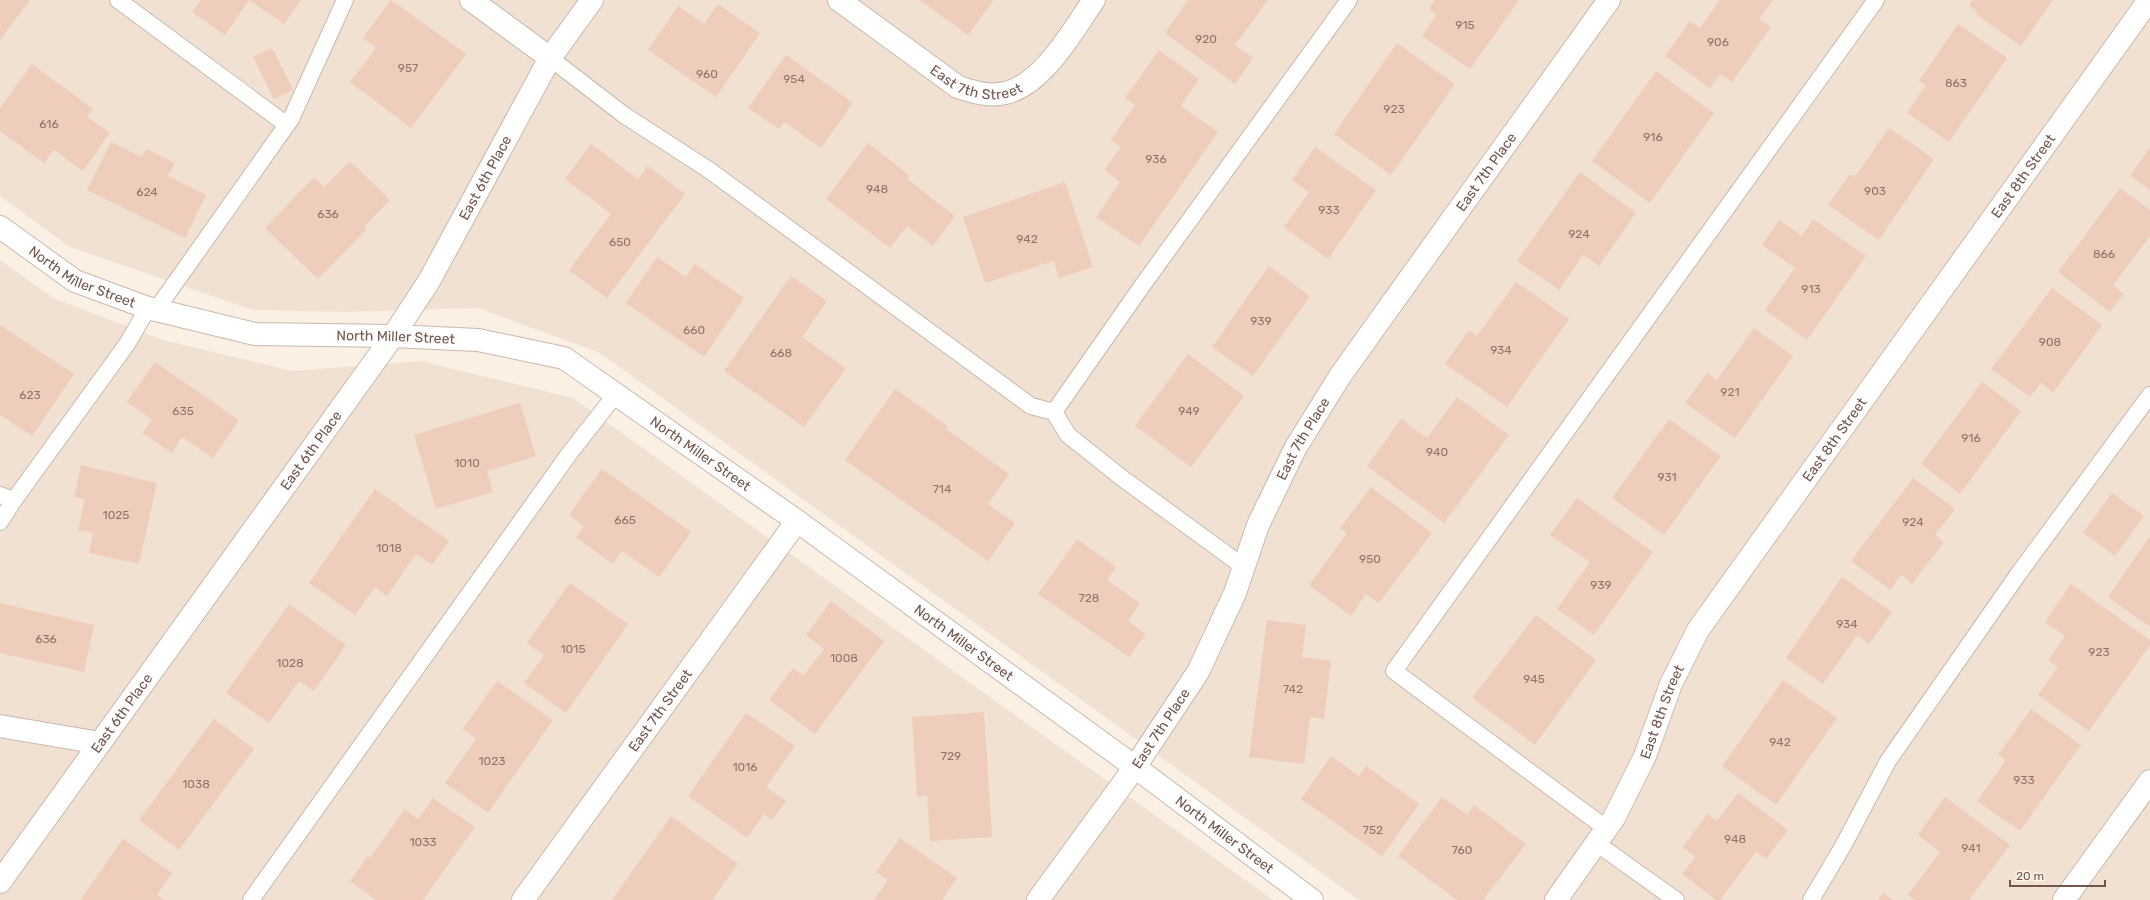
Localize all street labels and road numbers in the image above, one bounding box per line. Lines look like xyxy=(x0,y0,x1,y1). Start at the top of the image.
street label: East 7th Street xyxy=(927,61,1025,103)
street label: East 7th Place xyxy=(1452,129,1520,214)
street label: East 8th Street xyxy=(1987,130,2059,221)
street label: East 6th Place xyxy=(455,132,515,223)
street label: North Miller Street xyxy=(26,242,138,311)
street label: North Miller Street xyxy=(336,327,456,347)
street label: East 7th Place xyxy=(1273,394,1333,483)
street label: East 8th Street xyxy=(1799,394,1870,485)
street label: East 6th Place xyxy=(276,407,345,493)
street label: North Miller Street xyxy=(647,413,754,495)
street label: North Miller Street xyxy=(911,601,1017,685)
street label: East 8th Street xyxy=(1636,662,1688,761)
street label: East 7th Street xyxy=(625,665,696,755)
street label: East 6th Place xyxy=(87,670,156,756)
street label: East 7th Place xyxy=(1128,685,1193,772)
street label: North Miller Street xyxy=(1172,792,1278,877)

